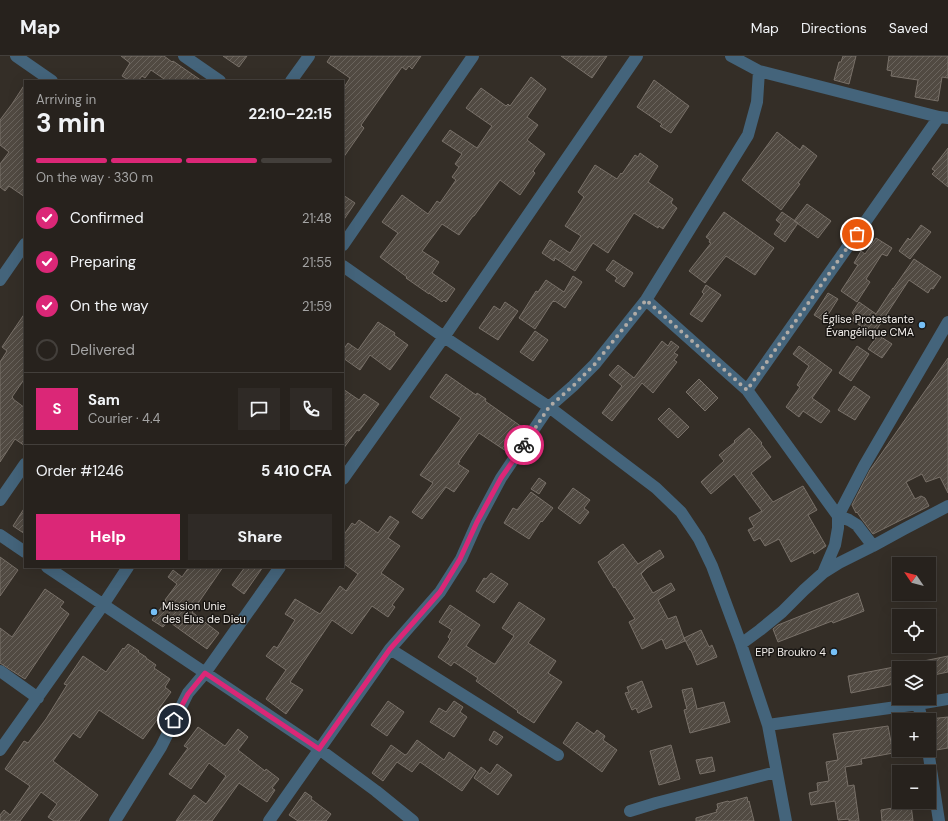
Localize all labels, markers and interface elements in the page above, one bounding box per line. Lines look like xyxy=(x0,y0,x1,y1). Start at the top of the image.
text: Map xyxy=(20,15,60,40)
text: Map xyxy=(751,19,779,37)
text: Directions xyxy=(801,19,867,37)
text: Saved xyxy=(889,19,928,37)
text: Arriving in xyxy=(36,91,96,108)
text: 22:10–22:15 xyxy=(249,104,332,124)
text: 3 min xyxy=(36,106,105,140)
text: On the way · 330 m xyxy=(36,169,153,186)
icon: check xyxy=(36,207,58,229)
text: Confirmed xyxy=(70,208,144,228)
text: 21:48 xyxy=(302,210,332,227)
pin xyxy=(840,217,874,251)
icon: bag xyxy=(846,223,868,245)
icon: check xyxy=(36,251,58,273)
text: Preparing xyxy=(70,252,136,272)
text: 21:55 xyxy=(302,254,332,271)
icon: check xyxy=(36,295,58,317)
text: On the way xyxy=(70,296,149,316)
text: 21:59 xyxy=(302,298,332,315)
place label: Église Protestante Évangélique CMA xyxy=(823,312,914,339)
marker: Église Protestante Évangélique CMA xyxy=(917,320,927,330)
text: Delivered xyxy=(70,340,135,360)
button: chat xyxy=(238,388,280,430)
button: phone xyxy=(290,388,332,430)
text: Sam xyxy=(88,390,120,410)
text: S xyxy=(52,399,62,419)
text: Courier · 4.4 xyxy=(88,410,160,427)
courier xyxy=(504,425,544,465)
icon: bike xyxy=(513,434,535,456)
text: Order #1246 xyxy=(36,461,124,481)
text: 5 410 CFA xyxy=(261,461,332,481)
button: Help xyxy=(36,514,180,560)
button: Share xyxy=(188,514,332,560)
north arrow xyxy=(892,557,936,601)
map controls xyxy=(892,557,936,809)
place label: Mission Unie des Élus de Dieu xyxy=(162,599,246,626)
marker: Mission Unie des Élus de Dieu xyxy=(149,607,159,617)
button: locate xyxy=(892,609,936,653)
place label: EPP Broukro 4 xyxy=(755,645,826,659)
marker: EPP Broukro 4 xyxy=(829,647,839,657)
button: layers xyxy=(892,661,936,705)
pin xyxy=(157,703,191,737)
icon: home xyxy=(163,709,185,731)
button: + xyxy=(892,713,936,757)
button: − xyxy=(892,765,936,809)

